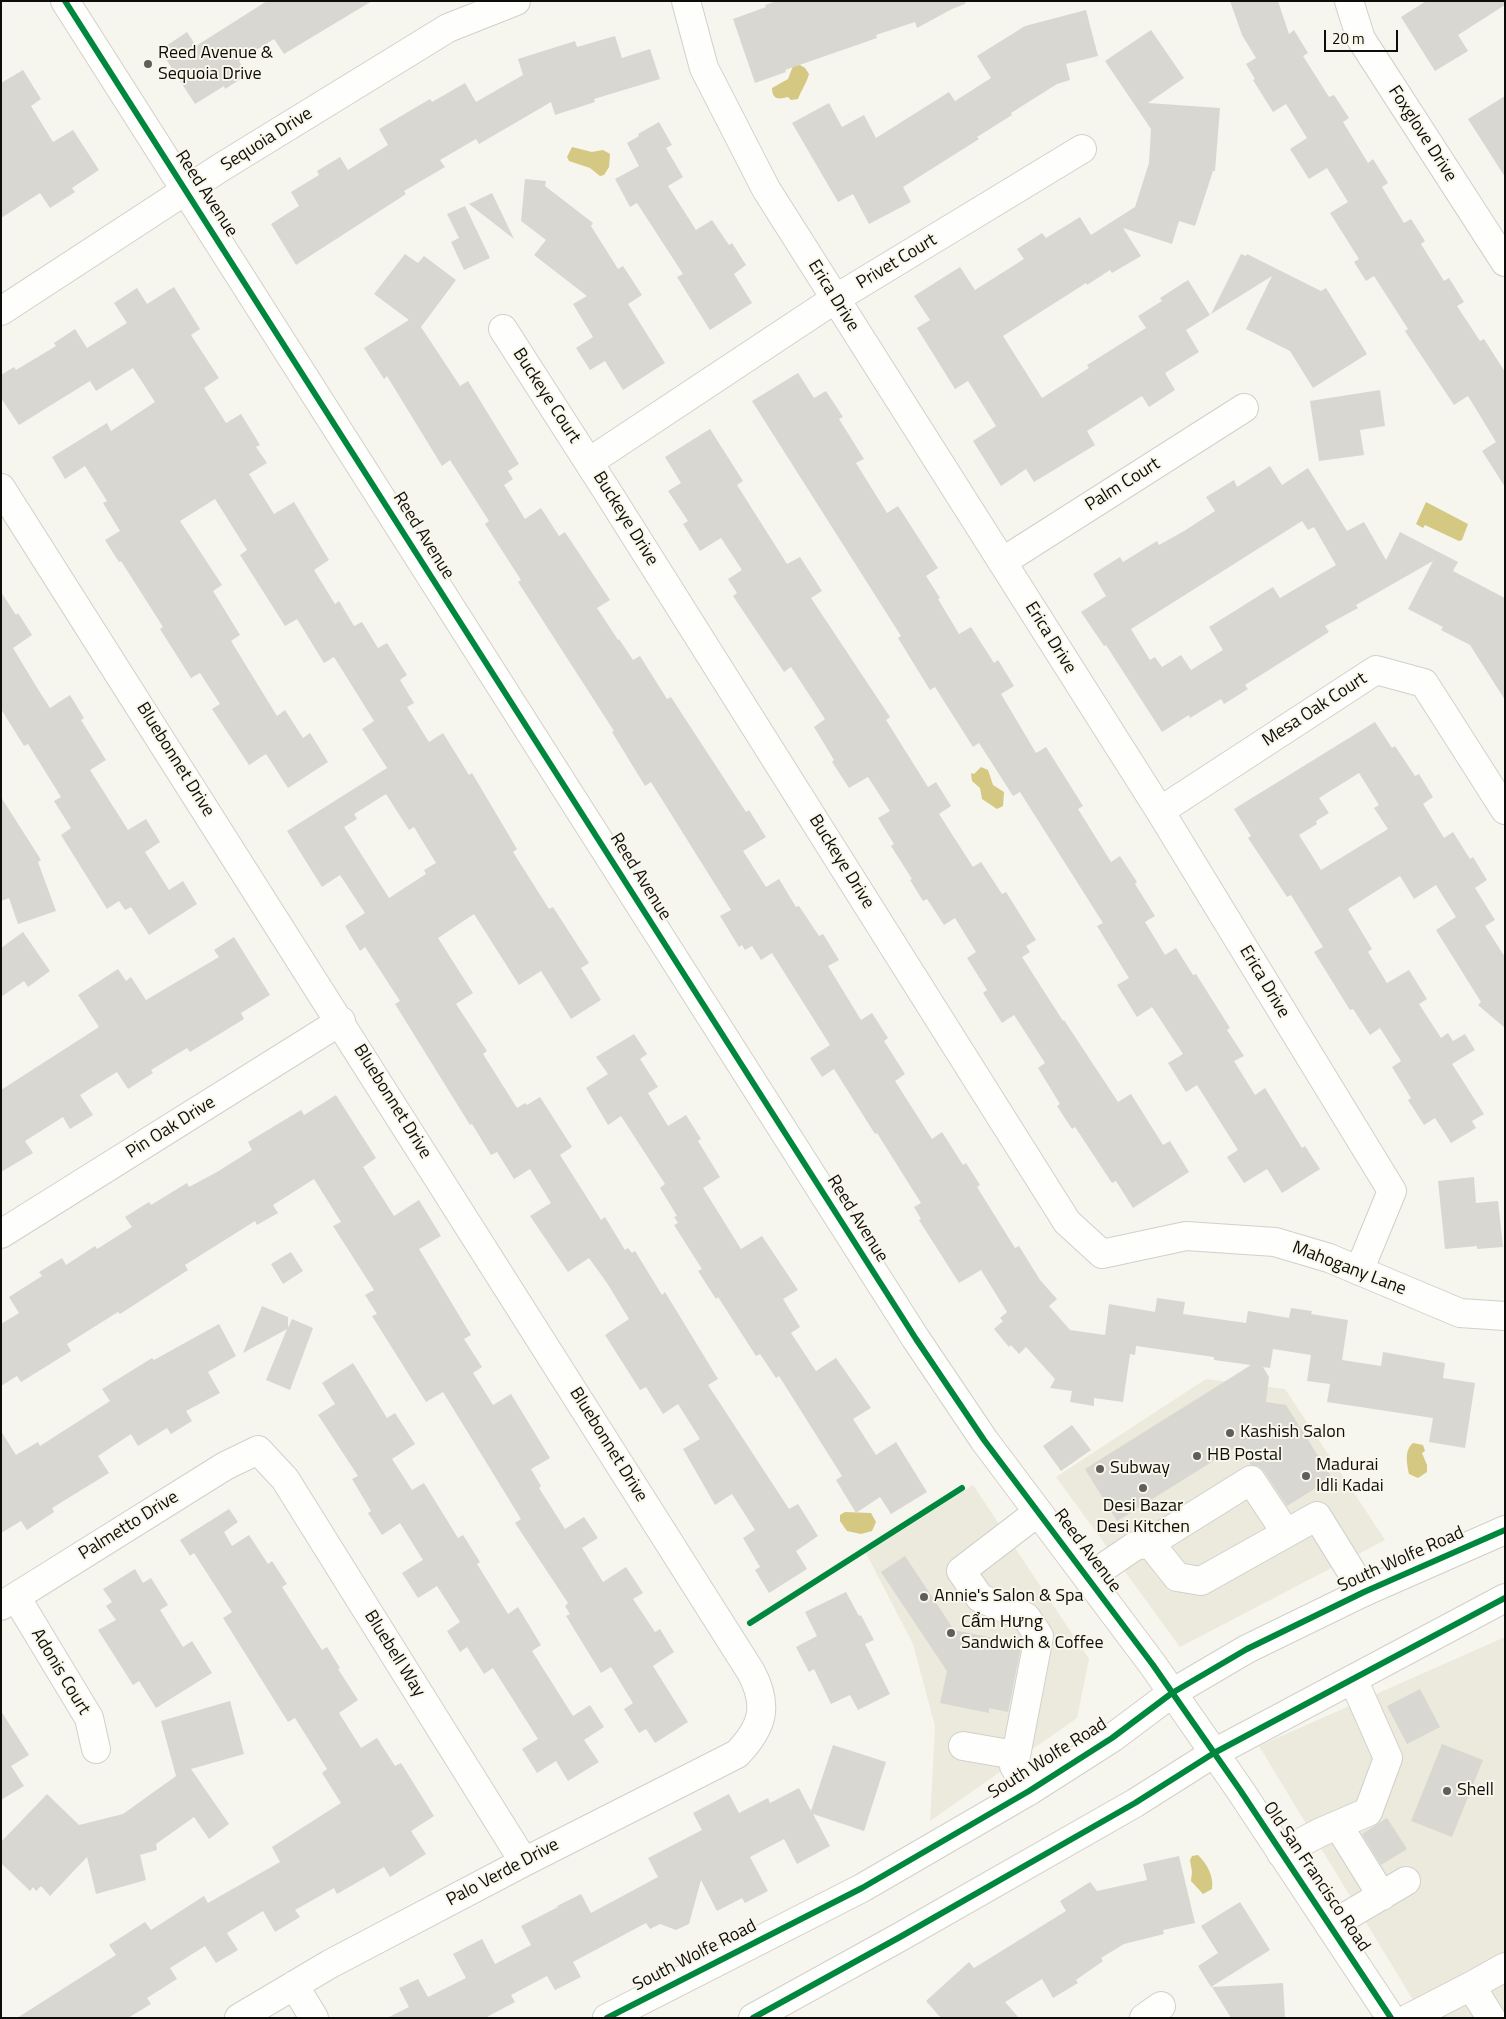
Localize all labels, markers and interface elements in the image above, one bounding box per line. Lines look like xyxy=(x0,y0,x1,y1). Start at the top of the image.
scale bar xyxy=(1326,20,1400,52)
text: 20 m xyxy=(1332,27,1365,50)
place label: Reed Avenue & Sequoia Drive xyxy=(158,43,273,86)
marker: Reed Avenue & Sequoia Drive xyxy=(142,58,154,70)
street label: Foxglove Drive xyxy=(1383,82,1461,186)
street label: Sequoia Drive xyxy=(217,103,317,177)
street label: Reed Avenue xyxy=(170,147,242,241)
street label: Privet Court xyxy=(853,230,941,294)
street label: Erica Drive xyxy=(803,256,863,336)
street label: Buckeye Court xyxy=(507,345,585,447)
street label: Palm Court xyxy=(1082,454,1164,516)
street label: Buckeye Drive xyxy=(588,468,662,570)
street label: Reed Avenue xyxy=(388,488,458,584)
street label: Erica Drive xyxy=(1020,598,1080,678)
street label: Mesa Oak Court xyxy=(1259,668,1371,752)
street label: Bluebonnet Drive xyxy=(131,699,219,821)
street label: Buckeye Drive xyxy=(804,811,878,913)
street label: Reed Avenue xyxy=(605,829,675,925)
street label: Erica Drive xyxy=(1234,942,1294,1022)
street label: Bluebonnet Drive xyxy=(348,1041,436,1163)
street label: Pin Oak Drive xyxy=(122,1092,220,1164)
street label: Reed Avenue xyxy=(822,1171,892,1267)
street label: Mahogany Lane xyxy=(1289,1237,1409,1301)
street label: Bluebonnet Drive xyxy=(564,1384,652,1506)
place label: Kashish Salon xyxy=(1240,1422,1345,1444)
marker: Kashish Salon xyxy=(1224,1427,1236,1439)
place label: HB Postal xyxy=(1207,1445,1282,1467)
marker: HB Postal xyxy=(1191,1450,1203,1462)
place label: Madurai Idli Kadai xyxy=(1316,1455,1384,1498)
place label: Subway xyxy=(1110,1458,1170,1480)
marker: Subway xyxy=(1094,1463,1106,1475)
marker: Madurai Idli Kadai xyxy=(1300,1470,1312,1482)
marker: Desi Bazar Desi Kitchen xyxy=(1137,1482,1149,1494)
street label: Palmetto Drive xyxy=(75,1487,183,1565)
place label: Desi Bazar Desi Kitchen xyxy=(1096,1496,1190,1538)
street label: Reed Avenue xyxy=(1049,1505,1125,1597)
street label: South Wolfe Road xyxy=(1335,1523,1467,1597)
place label: Annie's Salon & Spa xyxy=(934,1586,1084,1608)
marker: Annie's Salon & Spa xyxy=(918,1591,930,1603)
street label: Bluebell Way xyxy=(359,1607,429,1701)
place label: Cẩm Hưng Sandwich & Coffee xyxy=(961,1612,1103,1655)
street label: Adonis Court xyxy=(26,1625,94,1719)
marker: Cẩm Hưng Sandwich & Coffee xyxy=(945,1627,957,1639)
street label: South Wolfe Road xyxy=(985,1714,1111,1804)
place label: Shell xyxy=(1457,1780,1494,1802)
marker: Shell xyxy=(1441,1785,1453,1797)
street label: Old San Francisco Road xyxy=(1258,1798,1374,1956)
street label: Palo Verde Drive xyxy=(443,1834,563,1912)
street label: South Wolfe Road xyxy=(630,1916,760,1996)

